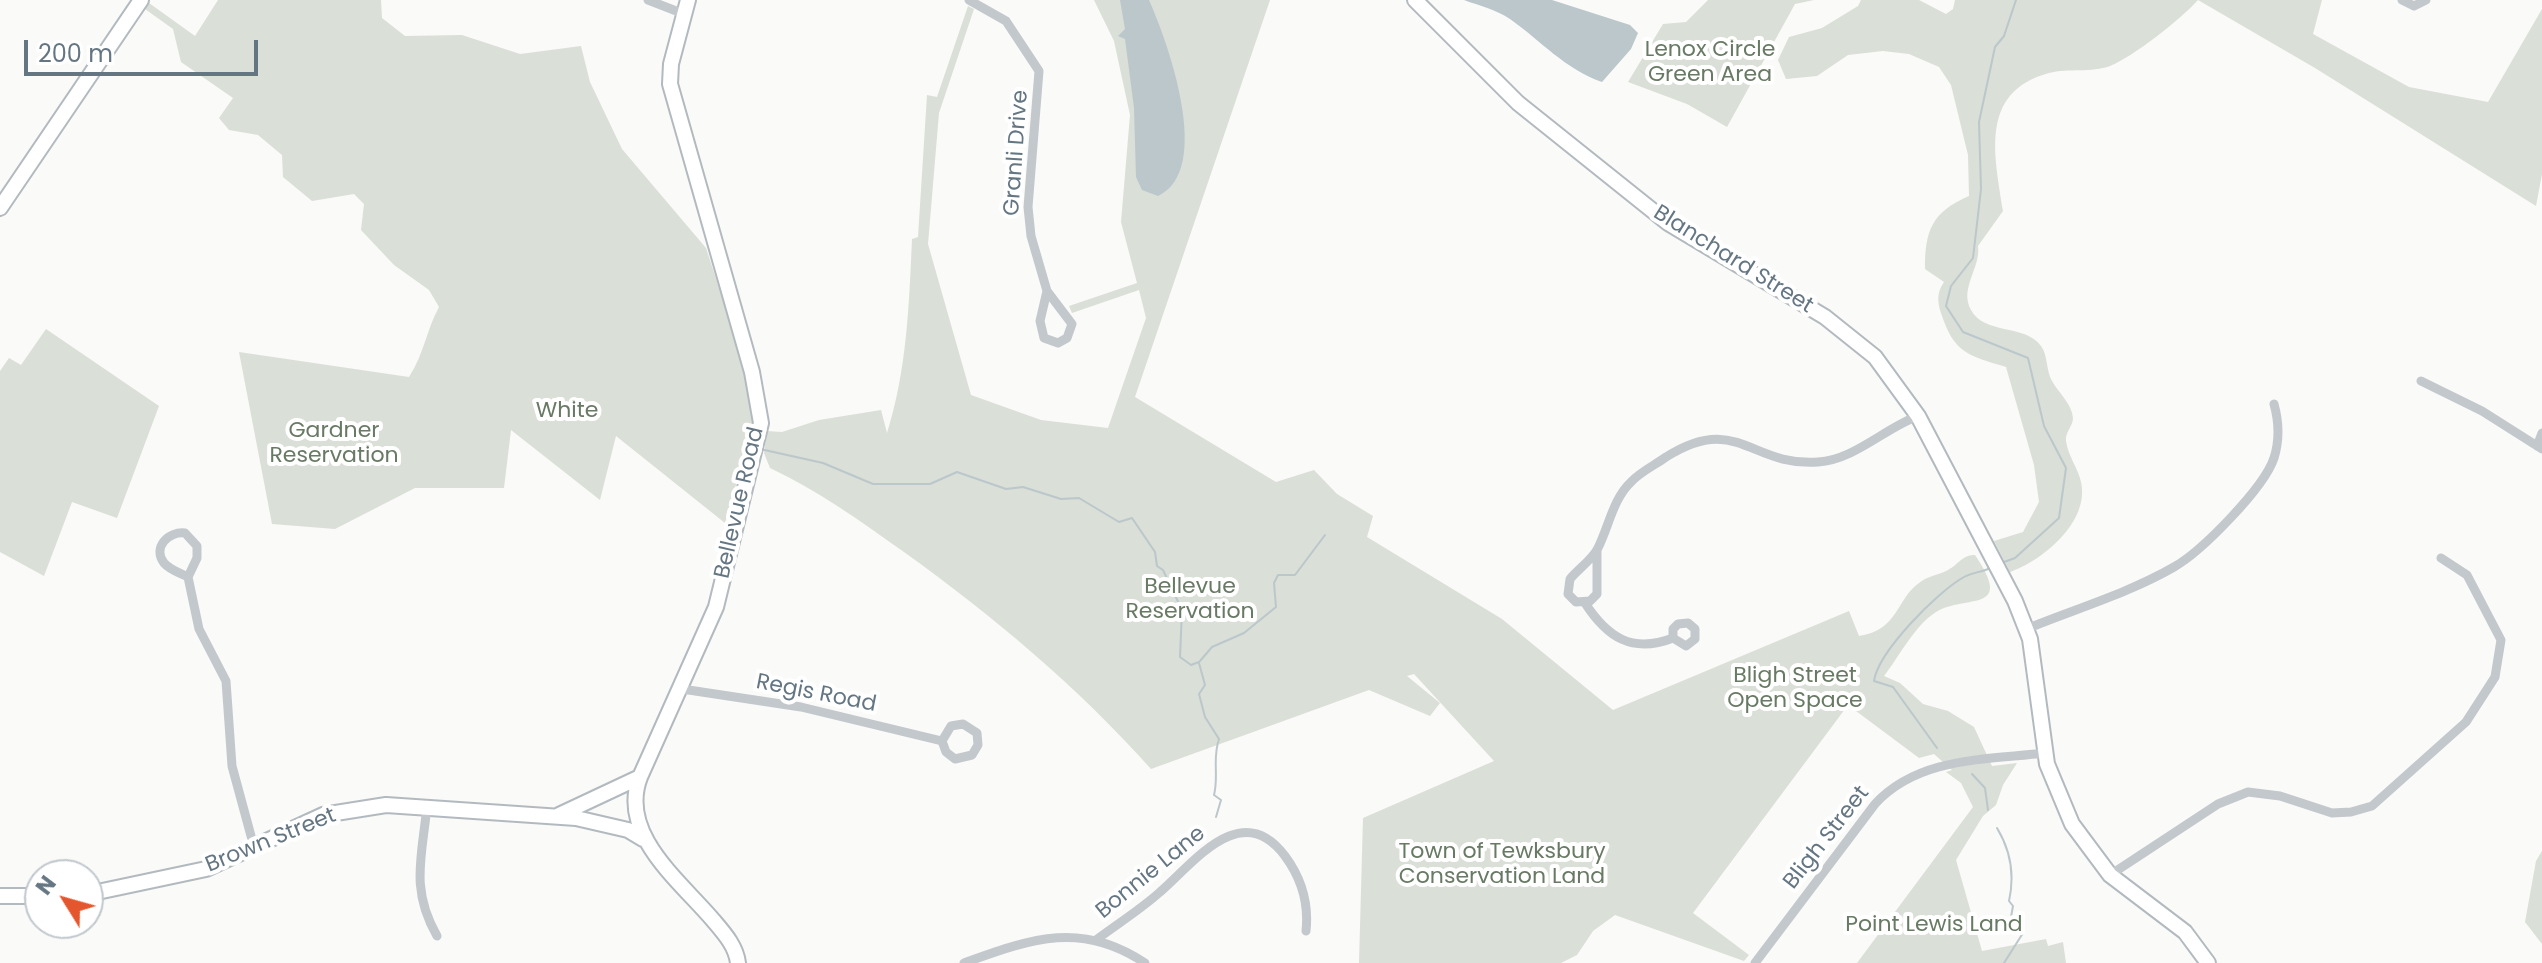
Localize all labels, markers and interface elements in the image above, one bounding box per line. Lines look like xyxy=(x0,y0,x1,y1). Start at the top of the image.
scale bar xyxy=(28,24,262,74)
text: 200 m xyxy=(38,37,113,70)
park label: Lenox Circle Green Area xyxy=(1645,37,1775,88)
street label: Granli Drive xyxy=(999,89,1035,217)
street label: Blanchard Street xyxy=(1648,200,1818,320)
park label: White xyxy=(536,398,598,424)
park label: Gardner Reservation xyxy=(269,418,399,470)
street label: Bellevue Road xyxy=(710,425,770,581)
park label: Bellevue Reservation xyxy=(1125,574,1255,626)
park label: Bligh Street Open Space xyxy=(1727,663,1863,714)
street label: Regis Road xyxy=(754,669,878,719)
street label: Bligh Street xyxy=(1779,781,1875,895)
street label: Brown Street xyxy=(202,803,340,879)
street label: Bonnie Lane xyxy=(1091,821,1211,925)
park label: Town of Tewksbury Conservation Land xyxy=(1398,839,1606,890)
north arrow xyxy=(24,859,104,939)
text: N xyxy=(29,870,63,901)
park label: Point Lewis Land xyxy=(1845,912,2023,938)

